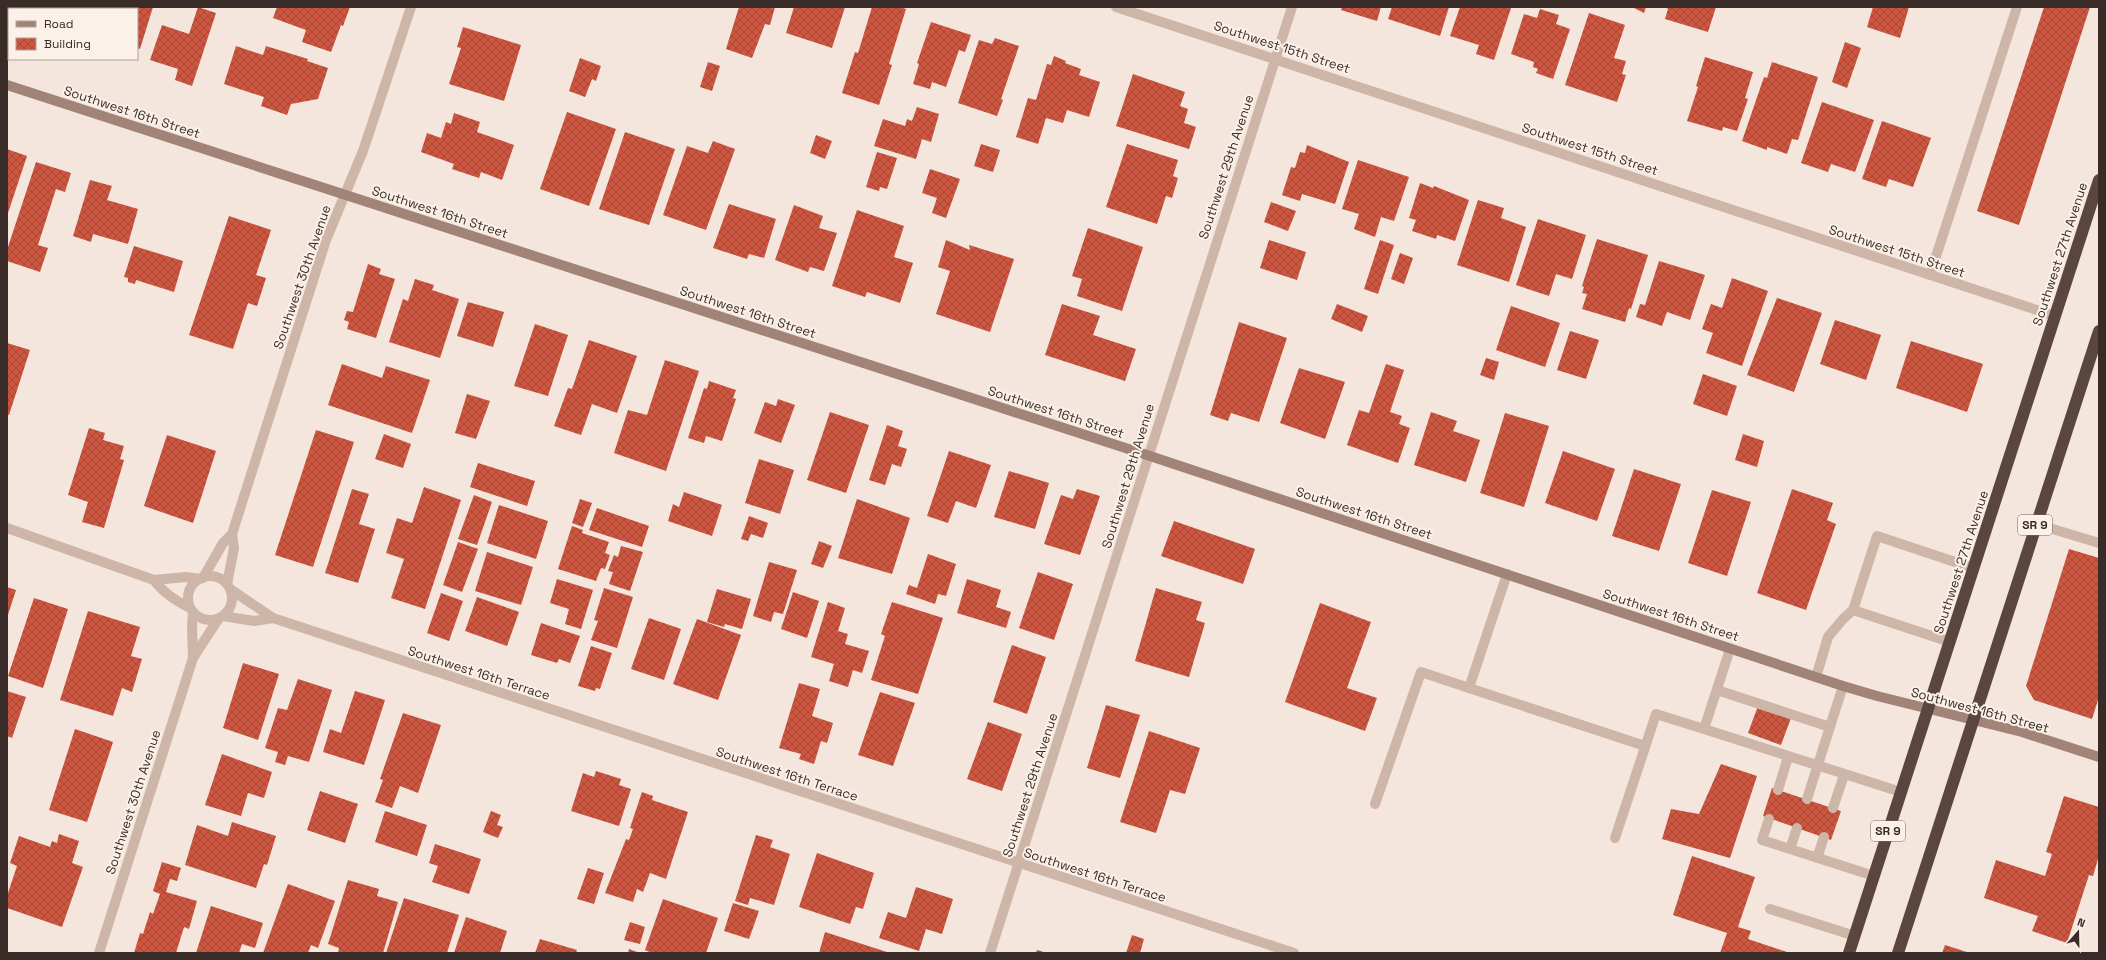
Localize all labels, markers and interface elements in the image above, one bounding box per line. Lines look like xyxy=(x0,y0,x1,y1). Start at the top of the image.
legend xyxy=(8,8,138,60)
text: Road xyxy=(44,16,73,32)
street label: Southwest 15th Street xyxy=(1212,17,1352,77)
text: Building xyxy=(44,36,91,52)
street label: Southwest 16th Street xyxy=(62,82,202,142)
street label: Southwest 29th Avenue xyxy=(1195,93,1257,241)
street label: Southwest 15th Street xyxy=(1520,119,1660,179)
street label: Southwest 27th Avenue xyxy=(2029,180,2091,328)
street label: Southwest 16th Street xyxy=(370,182,510,242)
street label: Southwest 30th Avenue xyxy=(269,203,335,351)
street label: Southwest 15th Street xyxy=(1827,221,1967,281)
street label: Southwest 16th Street xyxy=(678,282,818,342)
street label: Southwest 16th Street xyxy=(986,382,1126,442)
street label: Southwest 29th Avenue xyxy=(1098,401,1158,551)
street label: Southwest 16th Street xyxy=(1294,483,1434,543)
street label: Southwest 27th Avenue xyxy=(1930,488,1992,636)
road number: SR 9 xyxy=(2018,515,2052,535)
street label: Southwest 16th Street xyxy=(1601,585,1741,645)
street label: Southwest 16th Terrace xyxy=(406,642,552,704)
street label: Southwest 16th Street xyxy=(1909,683,2051,737)
street label: Southwest 29th Avenue xyxy=(999,711,1061,859)
street label: Southwest 30th Avenue xyxy=(102,728,164,876)
street label: Southwest 16th Terrace xyxy=(714,743,860,805)
road number: SR 9 xyxy=(1871,821,1905,841)
street label: Southwest 16th Terrace xyxy=(1022,844,1168,906)
north arrow xyxy=(2058,912,2098,952)
text: N xyxy=(2076,915,2087,930)

